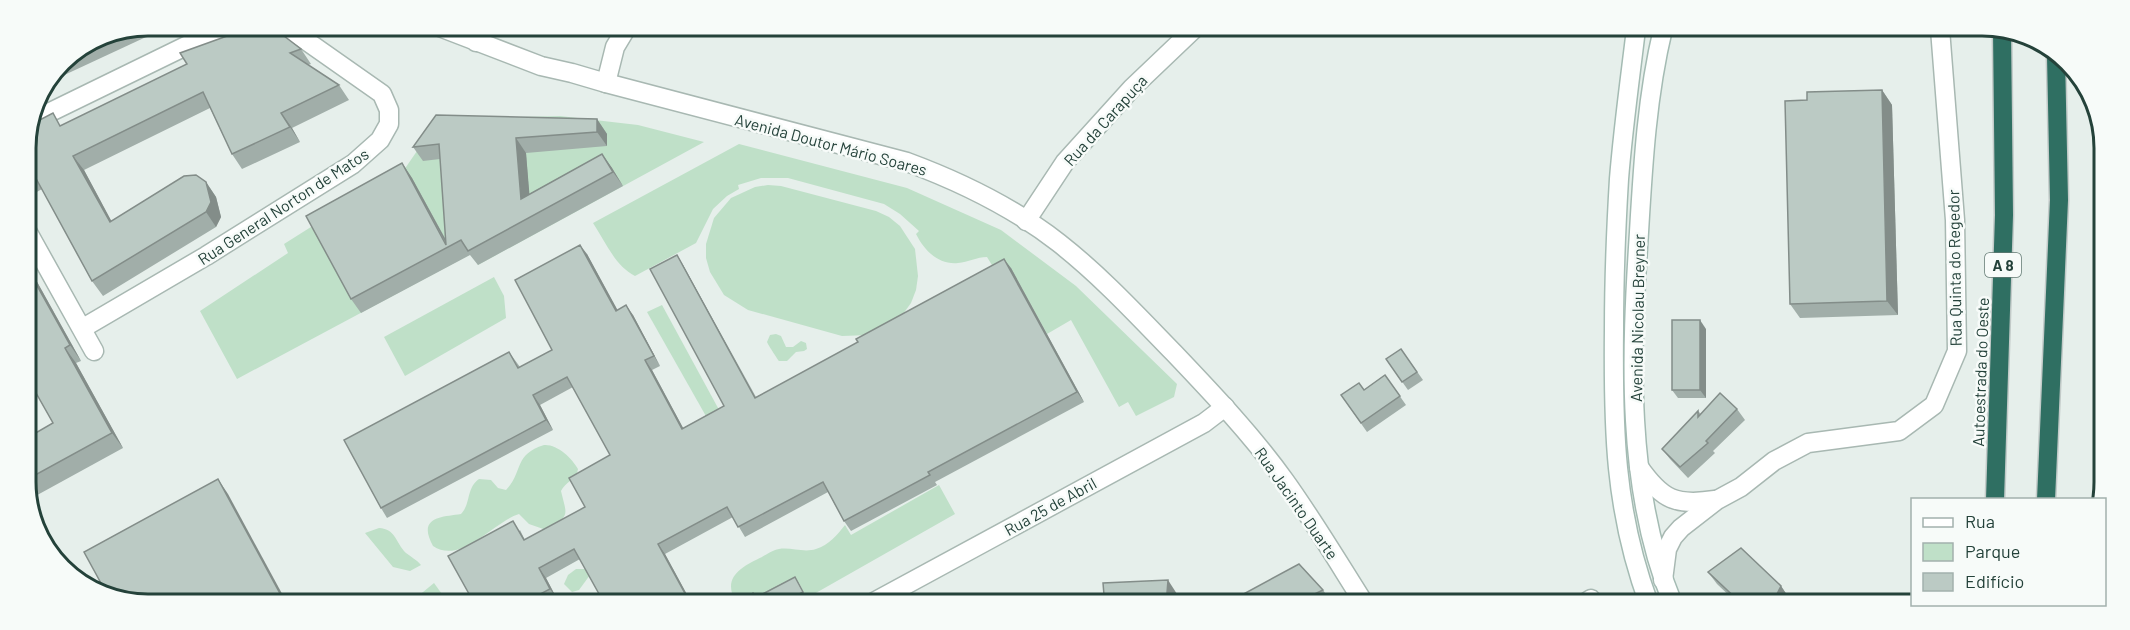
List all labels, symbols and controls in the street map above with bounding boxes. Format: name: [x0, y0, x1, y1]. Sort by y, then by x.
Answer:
street label: Rua da Carapuça: [1059, 71, 1151, 169]
street label: Avenida Doutor Mário Soares: [733, 109, 929, 179]
street label: Rua General Norton de Matos: [194, 144, 372, 268]
street label: Rua Quinta do Regedor: [1943, 189, 1965, 347]
street label: Avenida Nicolau Breyner: [1626, 234, 1648, 402]
road number: A 8: [1985, 253, 2021, 277]
street label: Autoestrada do Oeste: [1968, 297, 1992, 447]
street label: Rua Jacinto Duarte: [1251, 443, 1343, 563]
street label: Rua 25 de Abril: [1001, 473, 1099, 539]
legend: [1911, 498, 2106, 606]
text: Rua: [1965, 510, 1995, 532]
text: Parque: [1965, 540, 2020, 562]
text: Edifício: [1965, 570, 2024, 592]

